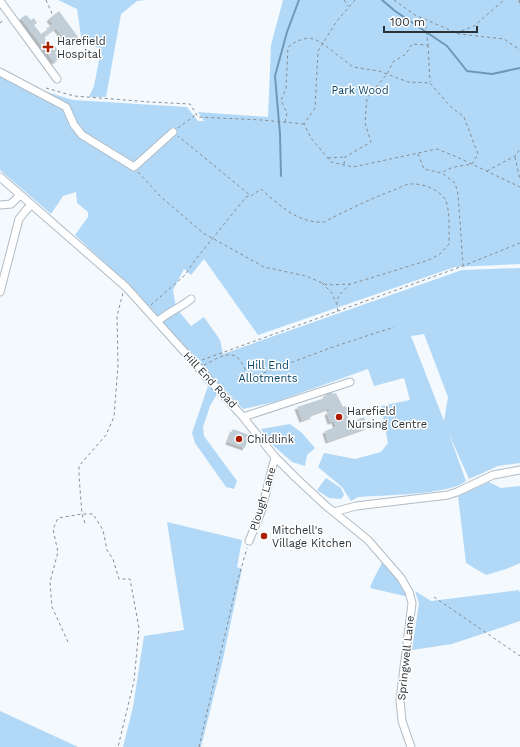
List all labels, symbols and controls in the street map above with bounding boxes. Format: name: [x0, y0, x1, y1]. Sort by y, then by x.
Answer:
scale bar: [384, 8, 477, 34]
text: 100 m: [390, 15, 425, 29]
place label: Harefield Hospital: [57, 35, 106, 61]
marker: Harefield Hospital: [42, 41, 54, 53]
park label: Park Wood: [331, 84, 389, 97]
street label: Hill End Road: [181, 349, 239, 411]
park label: Hill End Allotments: [238, 359, 298, 385]
place label: Harefield Nursing Centre: [347, 405, 427, 431]
marker: Harefield Nursing Centre: [334, 412, 344, 422]
place label: Childlink: [247, 433, 294, 446]
marker: Childlink: [234, 434, 244, 444]
street label: Plough Lane: [247, 466, 279, 532]
place label: Mitchell's Village Kitchen: [272, 524, 352, 550]
marker: Mitchell's Village Kitchen: [259, 531, 269, 541]
street label: Springwell Lane: [395, 615, 417, 701]

